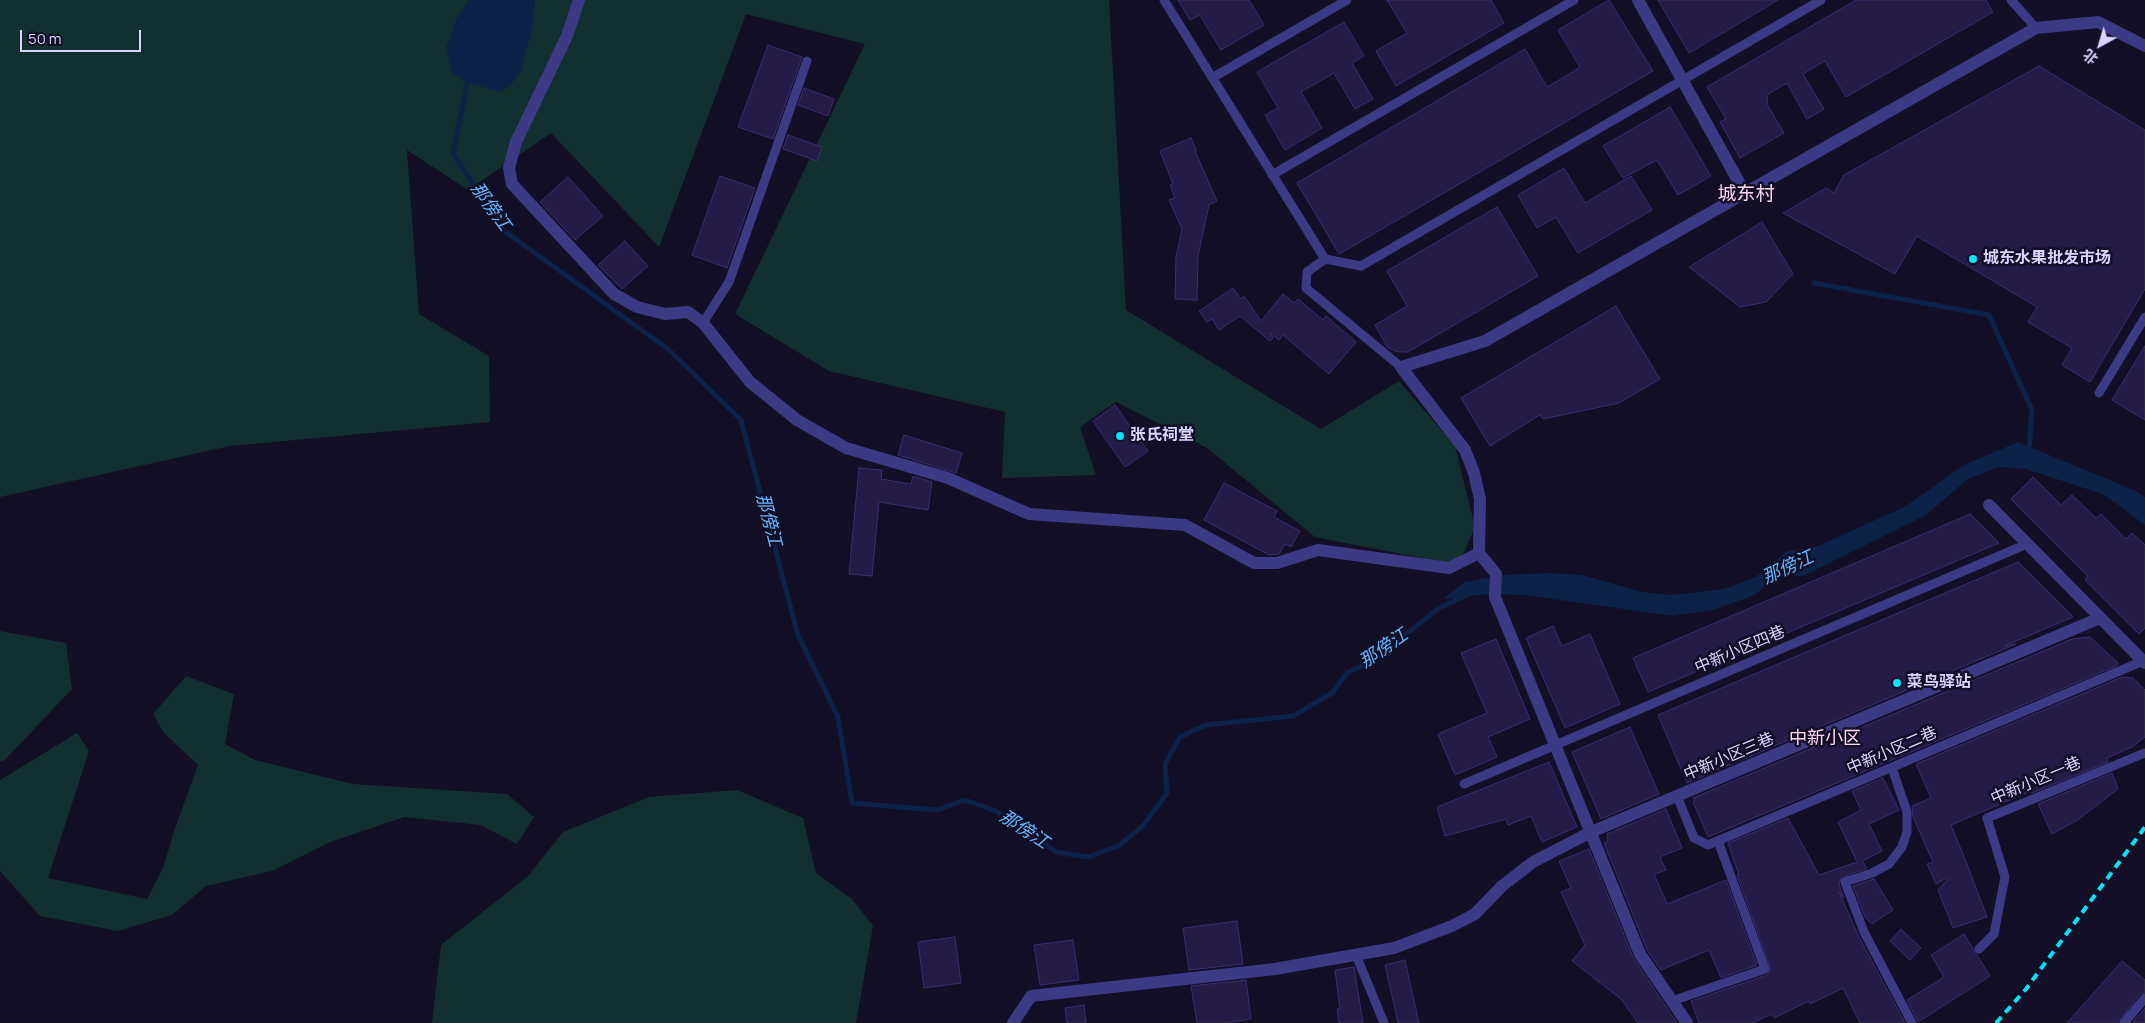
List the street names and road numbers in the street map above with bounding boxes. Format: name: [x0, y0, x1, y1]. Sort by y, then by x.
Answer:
street label: 中新小区四巷: [1692, 622, 1788, 678]
street label: 中新小区二巷: [1844, 723, 1940, 779]
street label: 中新小区三巷: [1681, 729, 1777, 785]
street label: 中新小区一巷: [1988, 753, 2084, 809]

